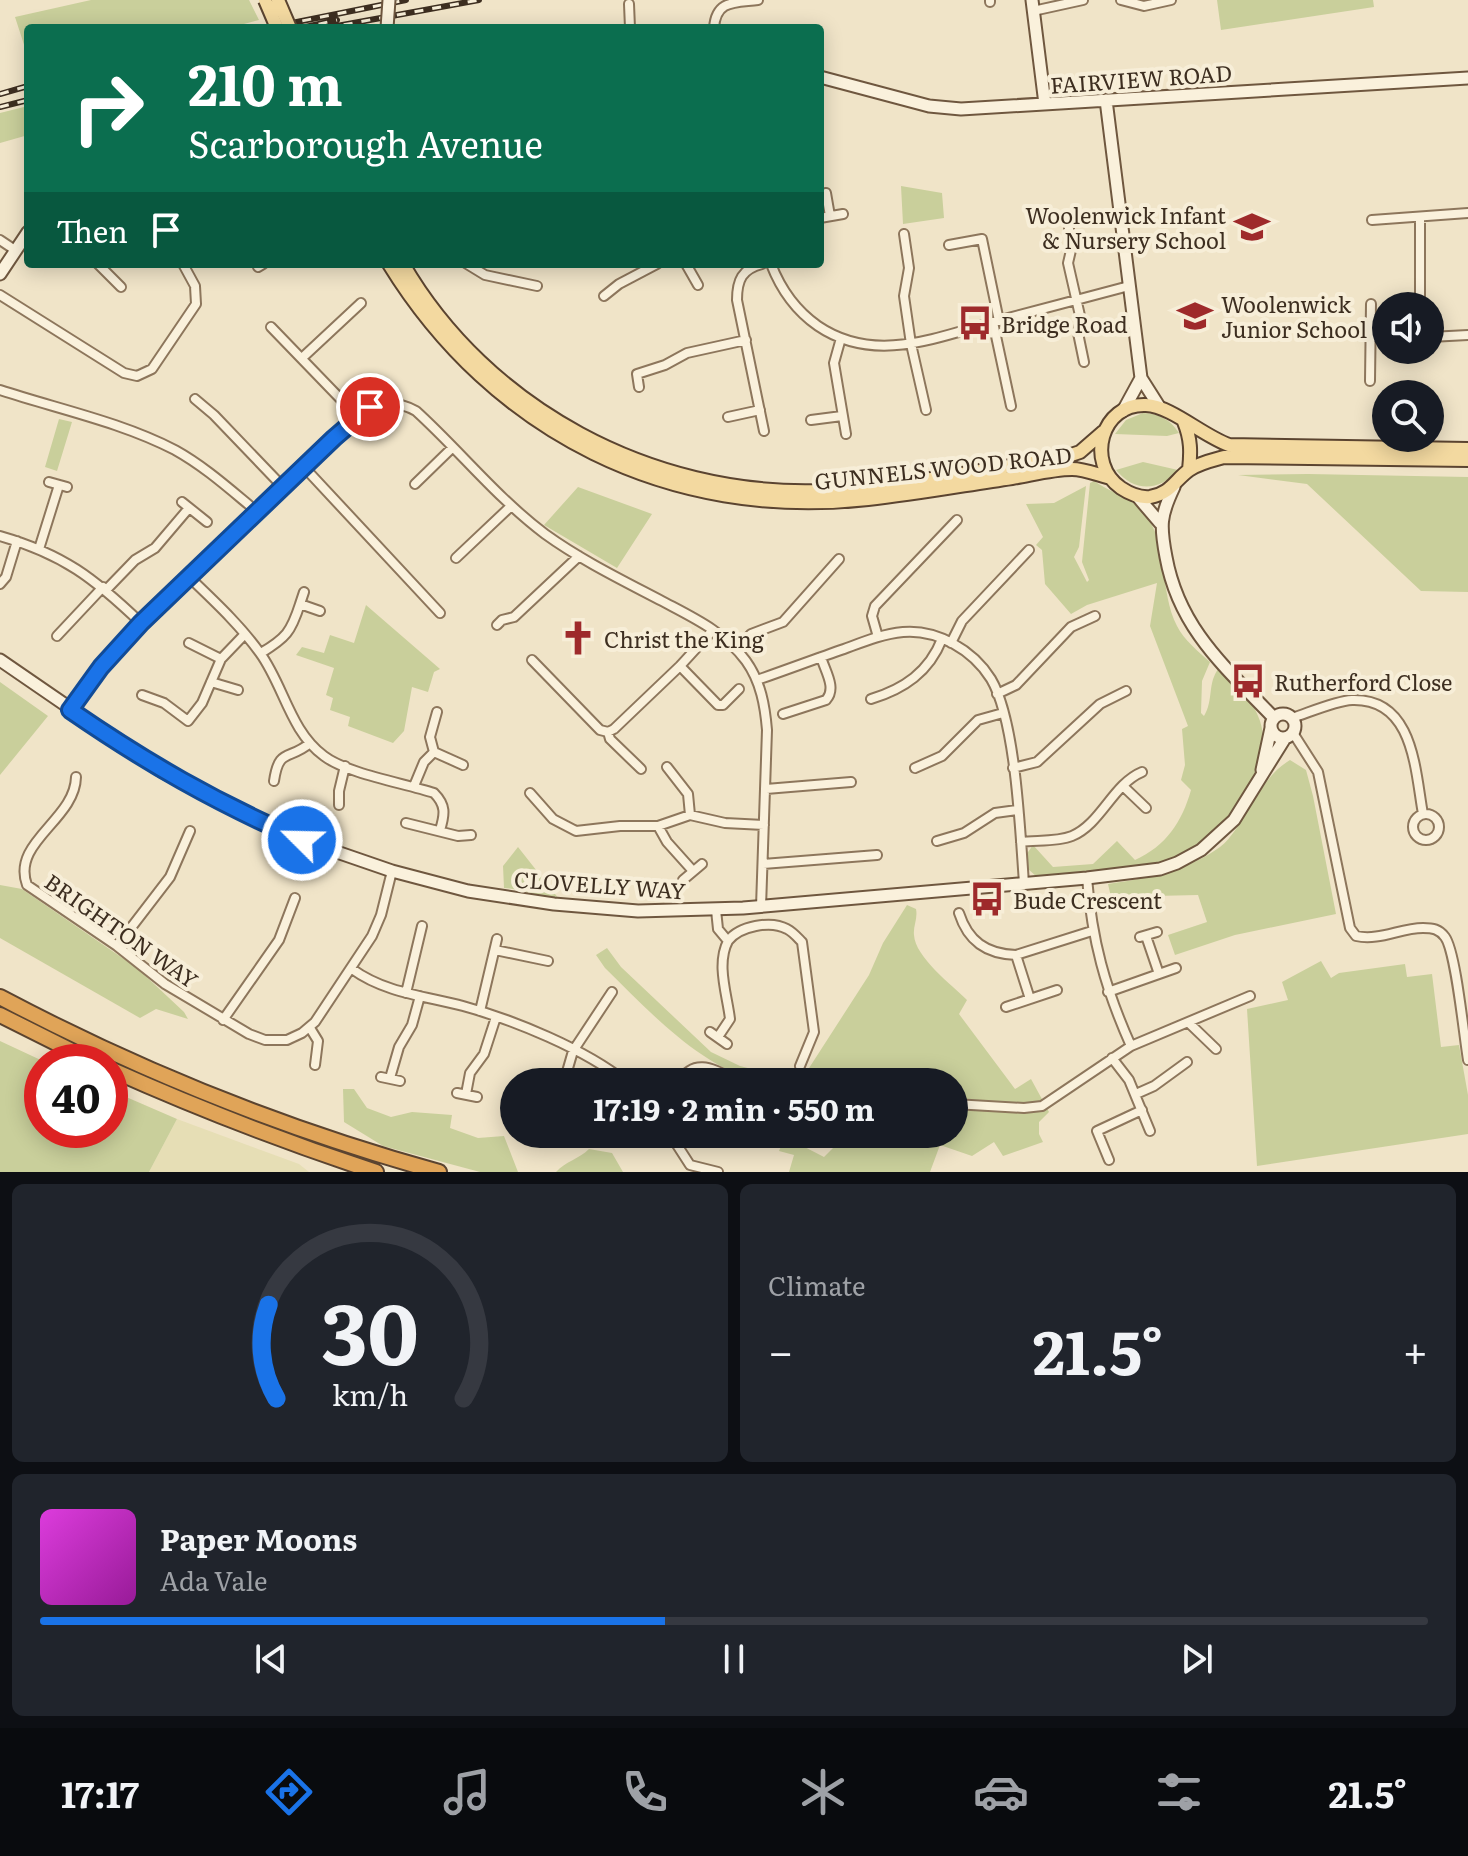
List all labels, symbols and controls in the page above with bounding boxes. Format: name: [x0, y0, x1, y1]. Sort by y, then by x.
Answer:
text: 210 m: [188, 40, 343, 123]
street label: FAIRVIEW ROAD: [1049, 55, 1233, 101]
icon: right: [56, 56, 160, 160]
text: Scarborough Avenue: [188, 116, 543, 169]
place label: Woolenwick Infant & Nursery School: [1025, 198, 1226, 256]
text: Then: [56, 208, 128, 252]
icon: arrive: [144, 208, 188, 252]
school or university icon: Woolenwick Infant & Nursery School: [1233, 208, 1271, 246]
place label: Woolenwick Junior School: [1221, 287, 1367, 345]
map controls: [1372, 292, 1444, 452]
button: sound: [1372, 292, 1444, 364]
school or university icon: Woolenwick Junior School: [1176, 297, 1214, 335]
bus stop icon: Bridge Road: [956, 304, 994, 342]
place label: Bridge Road: [1001, 307, 1128, 340]
pin: [336, 373, 404, 441]
button: search: [1372, 380, 1444, 452]
icon: arrive: [348, 385, 392, 429]
street label: GUNNELS WOOD ROAD: [813, 437, 1073, 497]
church icon: Christ the King: [559, 619, 597, 657]
place label: Christ the King: [604, 622, 765, 655]
bus stop icon: Rutherford Close: [1229, 662, 1267, 700]
place label: Rutherford Close: [1274, 665, 1452, 698]
position arrow: [260, 798, 344, 882]
street label: CLOVELLY WAY: [513, 862, 687, 906]
street label: BRIGHTON WAY: [38, 865, 206, 996]
bus stop icon: Bude Crescent: [968, 880, 1006, 918]
place label: Bude Crescent: [1013, 883, 1162, 916]
speed limit sign: 40: [24, 1044, 128, 1148]
text: 17:19 · 2 min · 550 m: [593, 1086, 875, 1130]
text: Climate: [768, 1265, 866, 1304]
text: 30: [321, 1267, 419, 1391]
text: 21.5°: [1033, 1304, 1163, 1393]
text: −: [768, 1316, 794, 1382]
text: +: [1402, 1316, 1428, 1382]
text: km/h: [332, 1372, 408, 1415]
text: Paper Moons: [160, 1516, 357, 1560]
text: Ada Vale: [160, 1560, 267, 1599]
icon: previous: [249, 1637, 293, 1681]
icon: pause: [712, 1637, 756, 1681]
icon: next: [1175, 1637, 1219, 1681]
icon: directions: [261, 1764, 317, 1820]
icon: music: [439, 1764, 495, 1820]
icon: phone: [617, 1764, 673, 1820]
icon: climate: [795, 1764, 851, 1820]
icon: car: [973, 1764, 1029, 1820]
icon: filters: [1151, 1764, 1207, 1820]
text: 17:17: [61, 1766, 139, 1819]
text: 21.5°: [1329, 1766, 1407, 1819]

